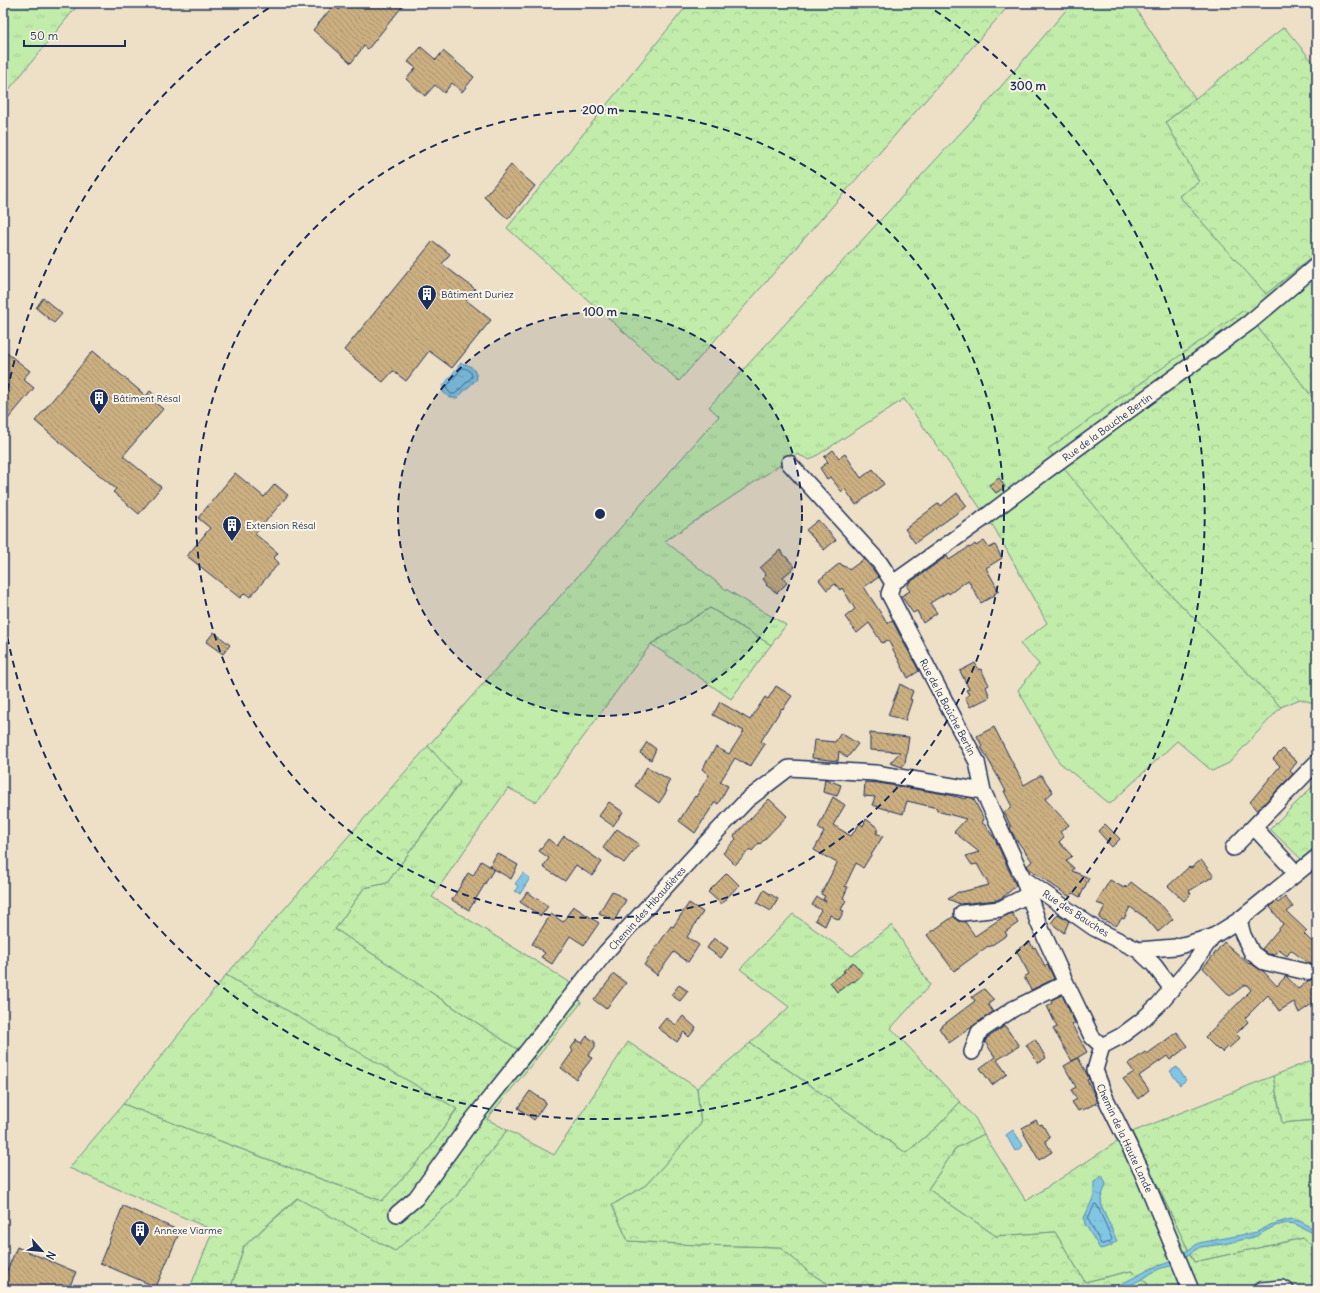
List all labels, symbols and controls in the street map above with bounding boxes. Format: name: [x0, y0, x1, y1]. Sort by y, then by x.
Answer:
scale bar: [24, 22, 125, 48]
text: 50 m: [30, 28, 59, 43]
text: 300 m: [1010, 78, 1046, 93]
text: 200 m: [582, 102, 618, 117]
building icon: Bâtiment Duriez: [416, 283, 438, 311]
place label: Bâtiment Duriez: [441, 288, 514, 301]
text: 100 m: [583, 304, 617, 319]
building icon: Bâtiment Résal: [88, 387, 110, 415]
street label: Rue de la Bauche Bertin: [1060, 390, 1155, 464]
place label: Bâtiment Résal: [113, 392, 181, 405]
centre of rings: [593, 507, 607, 521]
building icon: Extension Résal: [221, 514, 243, 542]
place label: Extension Résal: [246, 519, 316, 532]
street label: Rue de la Bauche Bertin: [917, 657, 979, 758]
street label: Chemin des Hibaudières: [606, 863, 689, 953]
street label: Rue des Bauches: [1040, 887, 1112, 940]
street label: Chemin de la Haute Lande: [1094, 1082, 1156, 1195]
building icon: Annexe Viarme: [129, 1219, 151, 1247]
place label: Annexe Viarme: [154, 1224, 222, 1237]
north arrow: [22, 1231, 62, 1271]
text: N: [43, 1249, 59, 1262]

